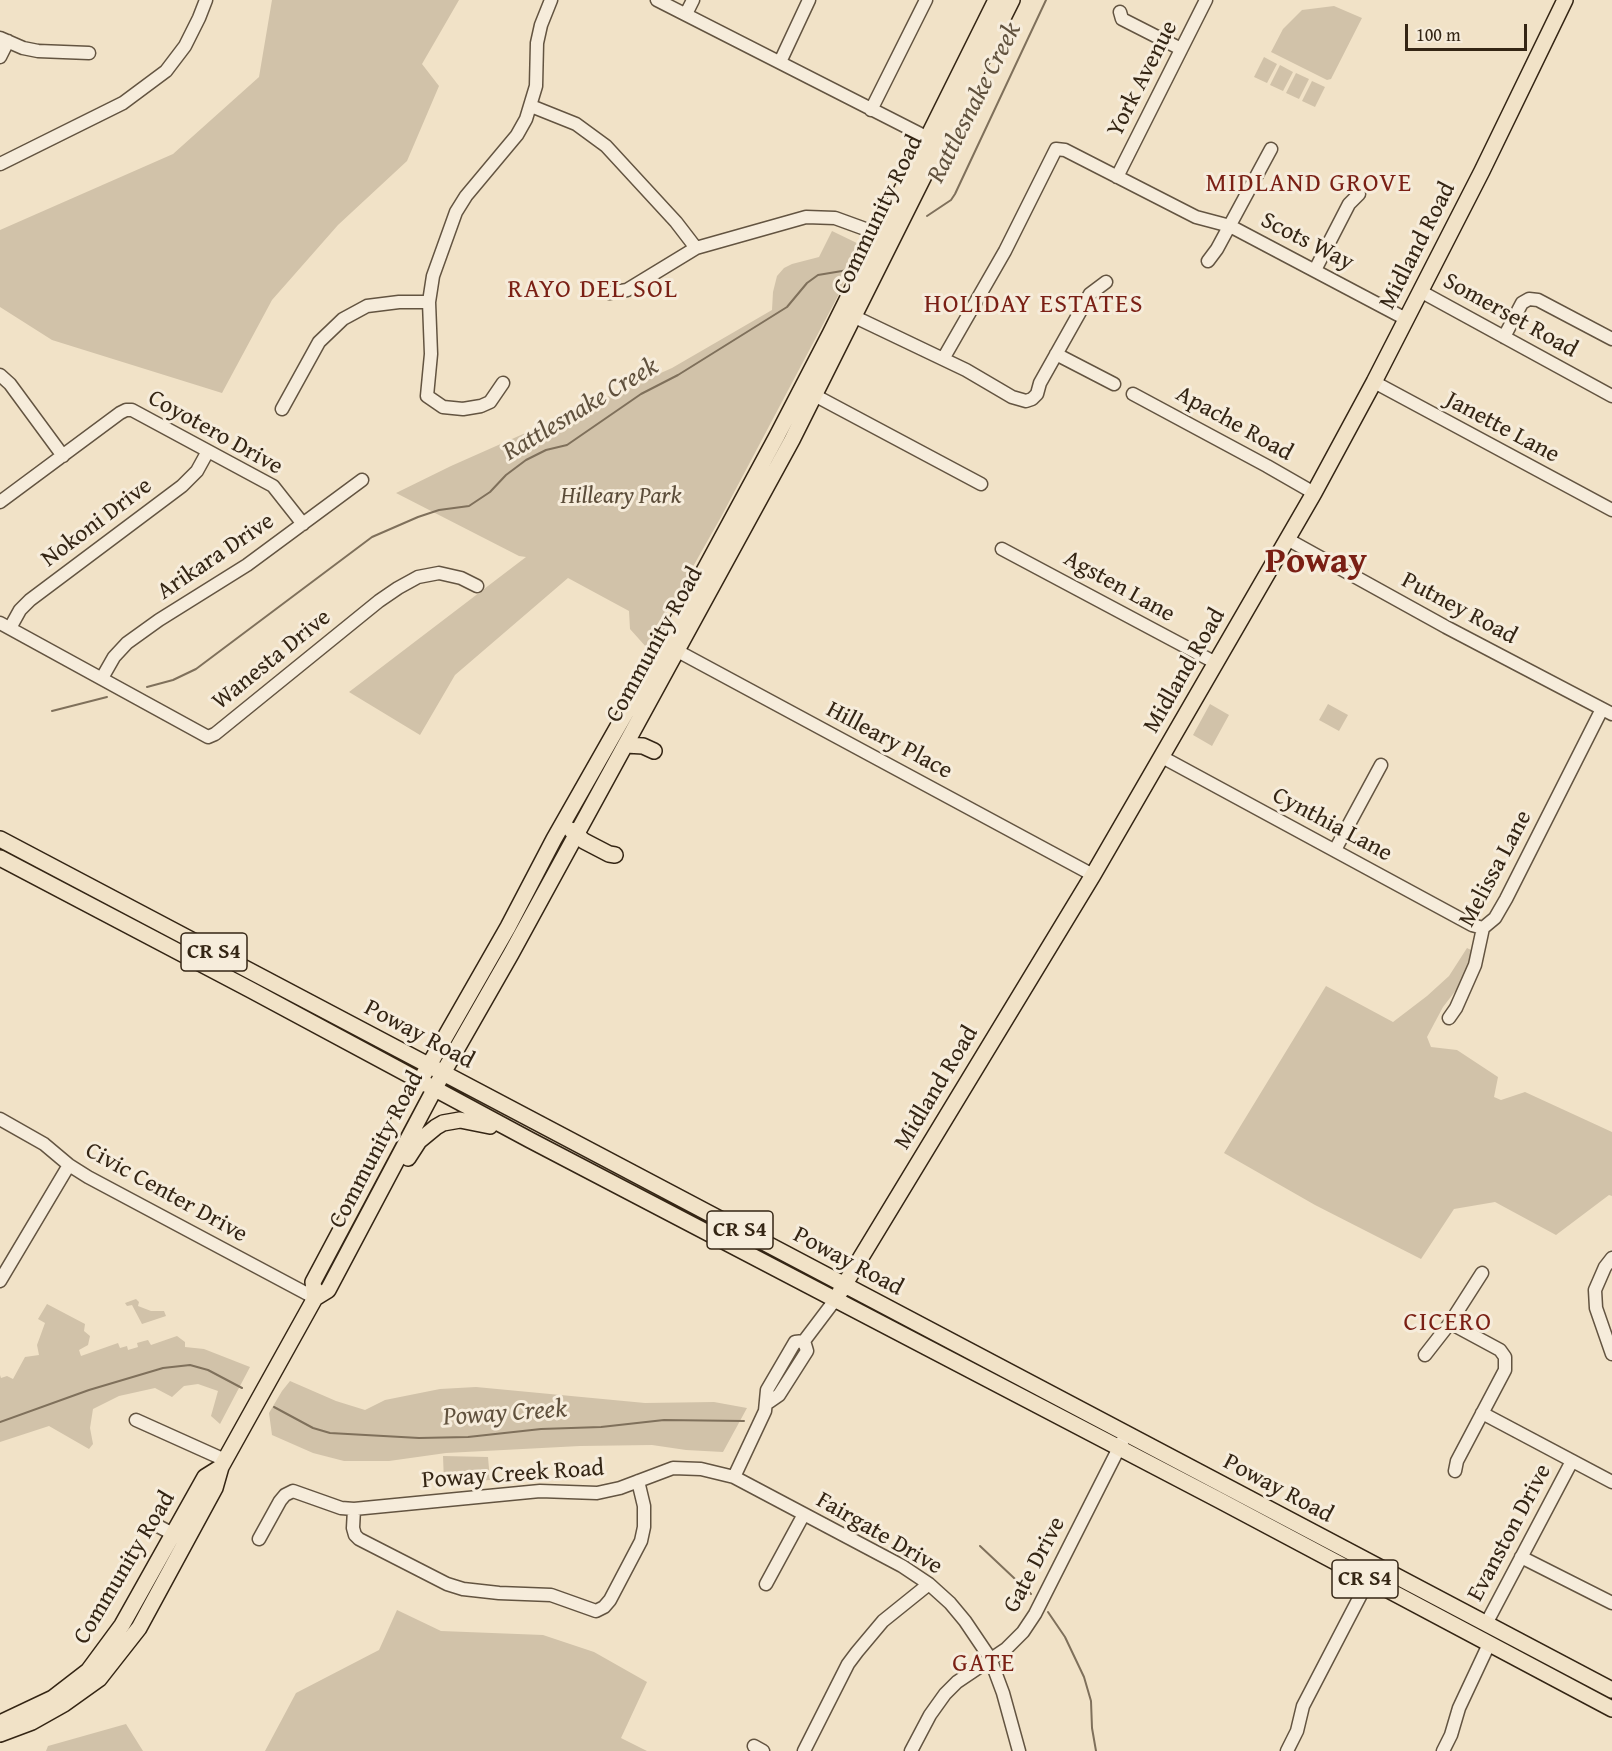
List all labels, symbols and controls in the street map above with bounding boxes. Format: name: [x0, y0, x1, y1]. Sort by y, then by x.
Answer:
scale bar: [1408, 12, 1530, 50]
street label: York Avenue: [1101, 16, 1185, 142]
water label: Rattlesnake Creek: [921, 18, 1029, 188]
text: 100 m: [1416, 21, 1461, 48]
street label: Community Road: [828, 131, 930, 299]
district label: MIDLAND GROVE: [1205, 168, 1413, 200]
street label: Midland Road: [1374, 177, 1462, 315]
street label: Scots Way: [1256, 206, 1358, 278]
street label: Somerset Road: [1438, 267, 1582, 365]
district label: RAYO DEL SOL: [507, 274, 679, 306]
district label: HOLIDAY ESTATES: [924, 289, 1144, 321]
water label: Rattlesnake Creek: [498, 351, 664, 469]
street label: Apache Road: [1170, 380, 1298, 468]
street label: Coyotero Drive: [143, 384, 287, 482]
street label: Janette Lane: [1440, 386, 1564, 470]
street label: Nokoni Drive: [36, 472, 158, 574]
park label: Hilleary Park: [561, 483, 681, 511]
street label: Arikara Drive: [152, 507, 280, 607]
district label: Poway: [1265, 541, 1367, 585]
street label: Agsten Lane: [1059, 545, 1179, 629]
street label: Community Road: [600, 562, 710, 728]
street label: Putney Road: [1396, 567, 1522, 651]
street label: Wanesta Drive: [207, 603, 337, 717]
street label: Midland Road: [1138, 604, 1232, 738]
street label: Hilleary Place: [821, 696, 957, 786]
street label: Cynthia Lane: [1267, 781, 1397, 869]
street label: Melissa Lane: [1453, 806, 1539, 932]
road number: CR S4: [181, 933, 247, 971]
street label: Poway Road: [359, 994, 479, 1076]
street label: Midland Road: [889, 1021, 985, 1155]
street label: Community Road: [324, 1067, 430, 1233]
street label: Civic Center Drive: [80, 1137, 252, 1249]
road number: CR S4: [707, 1211, 773, 1249]
street label: Poway Road: [788, 1221, 908, 1303]
district label: CICERO: [1403, 1307, 1493, 1339]
water label: Poway Creek: [442, 1394, 568, 1434]
street label: Poway Road: [1218, 1448, 1338, 1530]
street label: Poway Creek Road: [421, 1454, 605, 1496]
street label: Evanston Drive: [1462, 1459, 1558, 1607]
street label: Community Road: [68, 1486, 182, 1650]
street label: Fairgate Drive: [811, 1486, 947, 1582]
street label: Gate Drive: [998, 1512, 1072, 1618]
road number: CR S4: [1332, 1560, 1398, 1598]
district label: GATE: [952, 1648, 1016, 1680]

